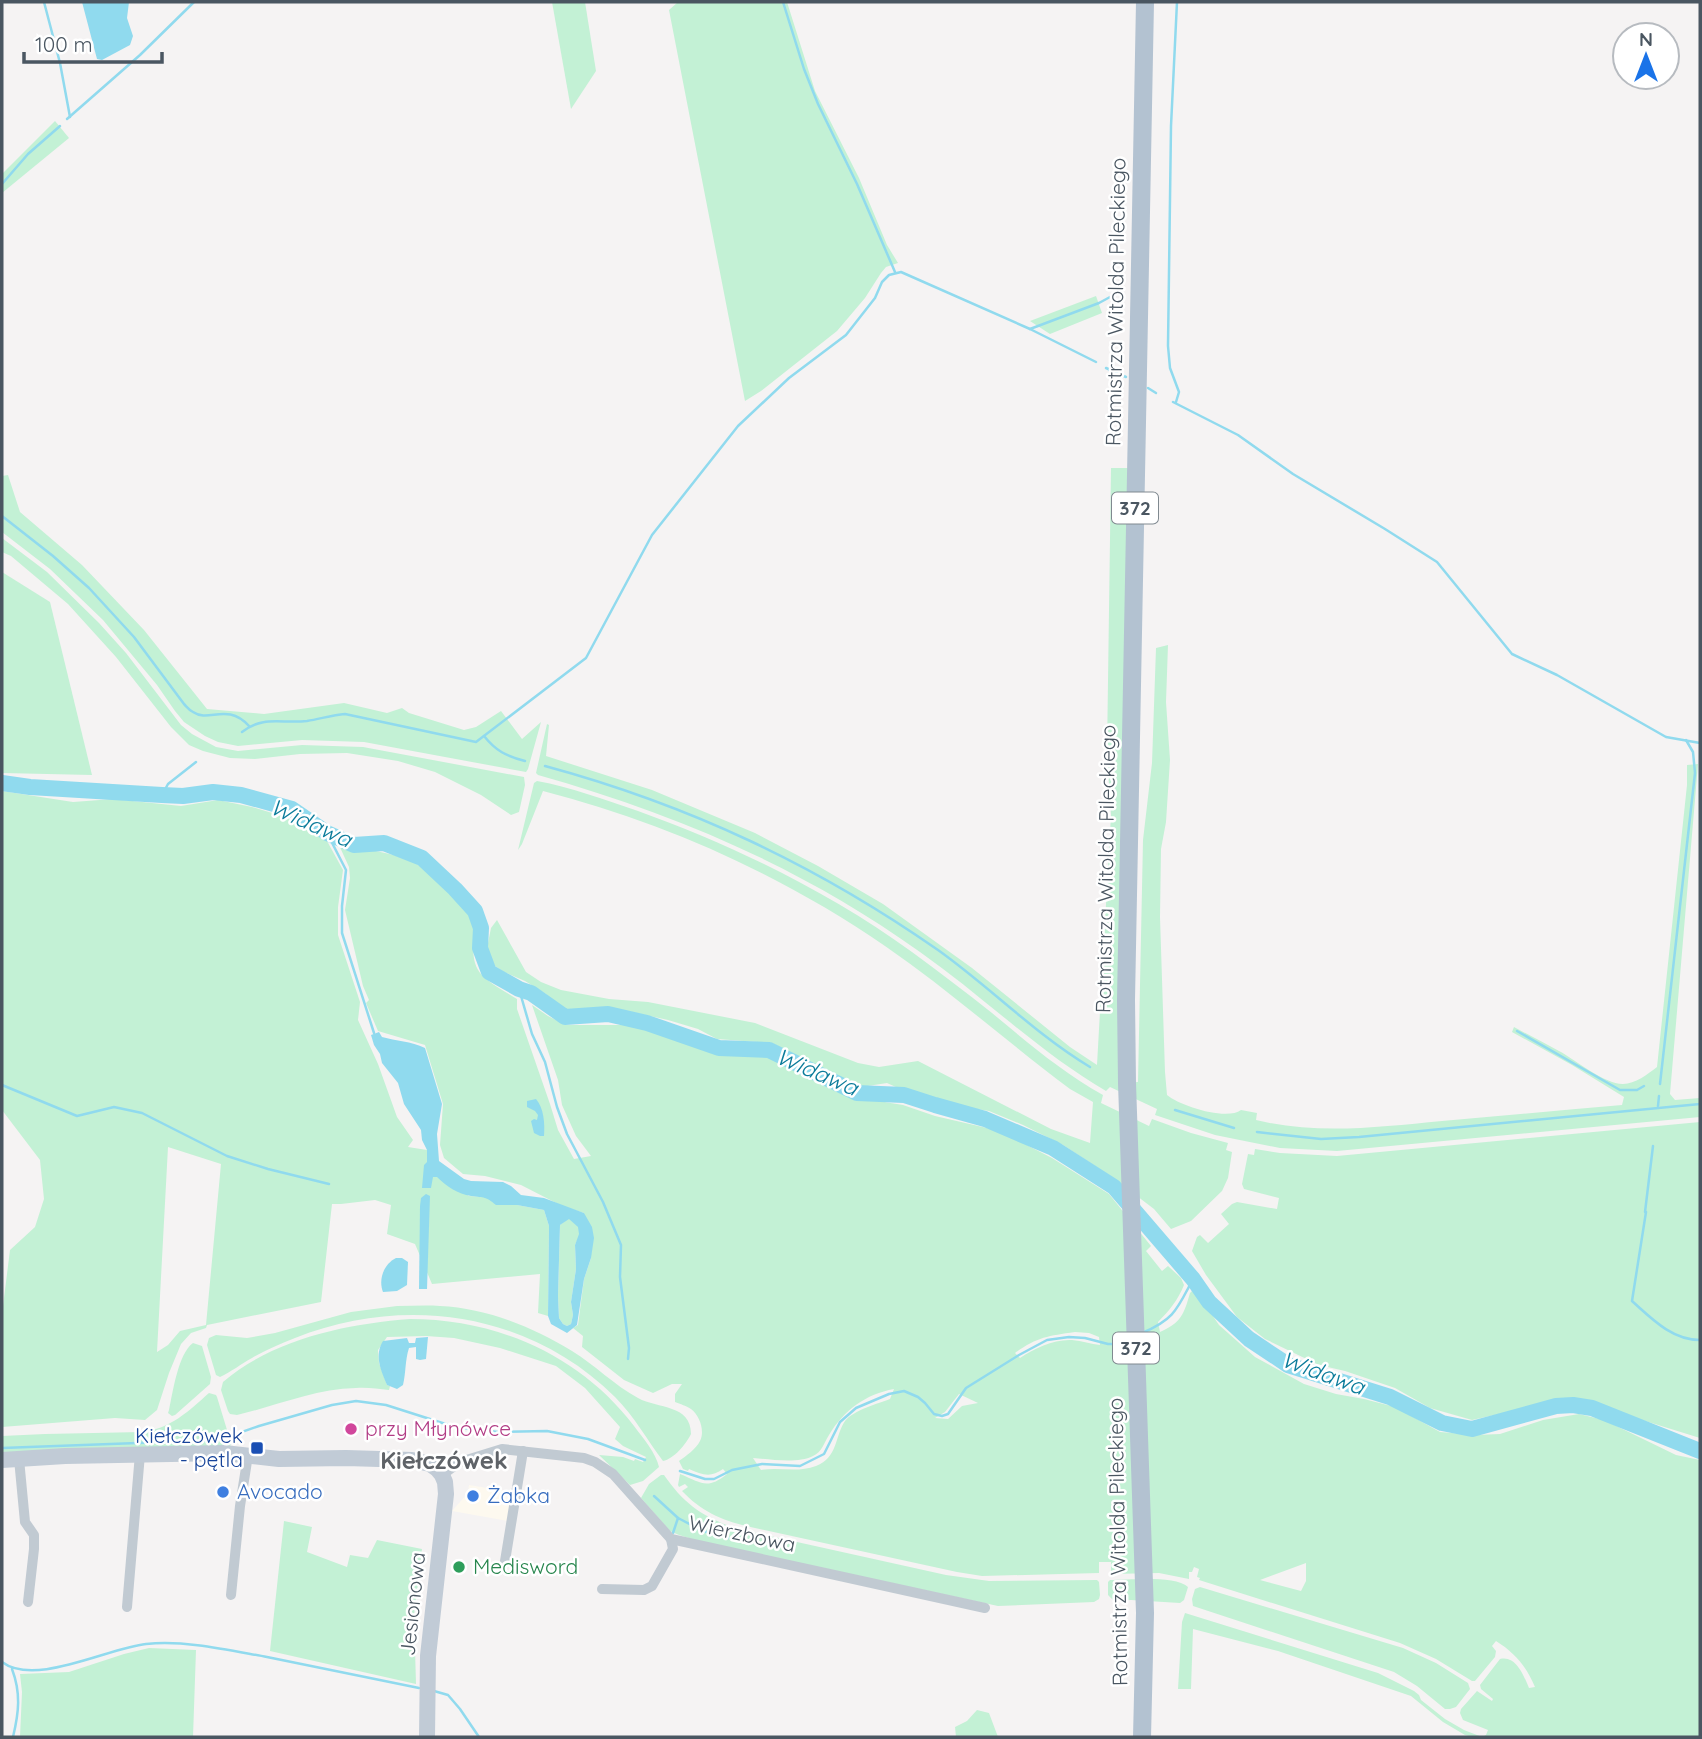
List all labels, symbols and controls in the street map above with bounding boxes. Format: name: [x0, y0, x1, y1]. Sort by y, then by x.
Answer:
scale bar: [24, 21, 163, 65]
north arrow: [1611, 21, 1681, 91]
text: N: [1639, 27, 1653, 51]
text: 100 m: [35, 31, 93, 57]
street label: Rotmistrza Witolda Pileckiego: [1099, 158, 1131, 446]
road number: 372: [1112, 492, 1158, 524]
street label: Rotmistrza Witolda Pileckiego: [1089, 725, 1121, 1013]
water label: Widawa: [266, 792, 357, 854]
water label: Widawa: [772, 1041, 864, 1102]
road number: 372: [1113, 1332, 1159, 1364]
water label: Widawa: [1278, 1344, 1370, 1401]
street label: Rotmistrza Witolda Pileckiego: [1101, 1398, 1133, 1686]
place label: przy Młynówce: [365, 1415, 511, 1441]
marker: przy Młynówce: [343, 1421, 359, 1437]
place label: Kiełczówek - pętla: [135, 1422, 243, 1472]
marker: Kiełczówek - pętla: [249, 1440, 265, 1456]
district label: Kiełczówek: [380, 1445, 508, 1475]
place label: Avocado: [237, 1478, 323, 1504]
place label: Żabka: [487, 1482, 550, 1508]
marker: Avocado: [215, 1484, 231, 1500]
marker: Żabka: [465, 1488, 481, 1504]
street label: Wierzbowa: [686, 1509, 798, 1557]
street label: Jesionowa: [394, 1551, 430, 1657]
place label: Medisword: [473, 1553, 578, 1579]
marker: Medisword: [451, 1559, 467, 1575]

